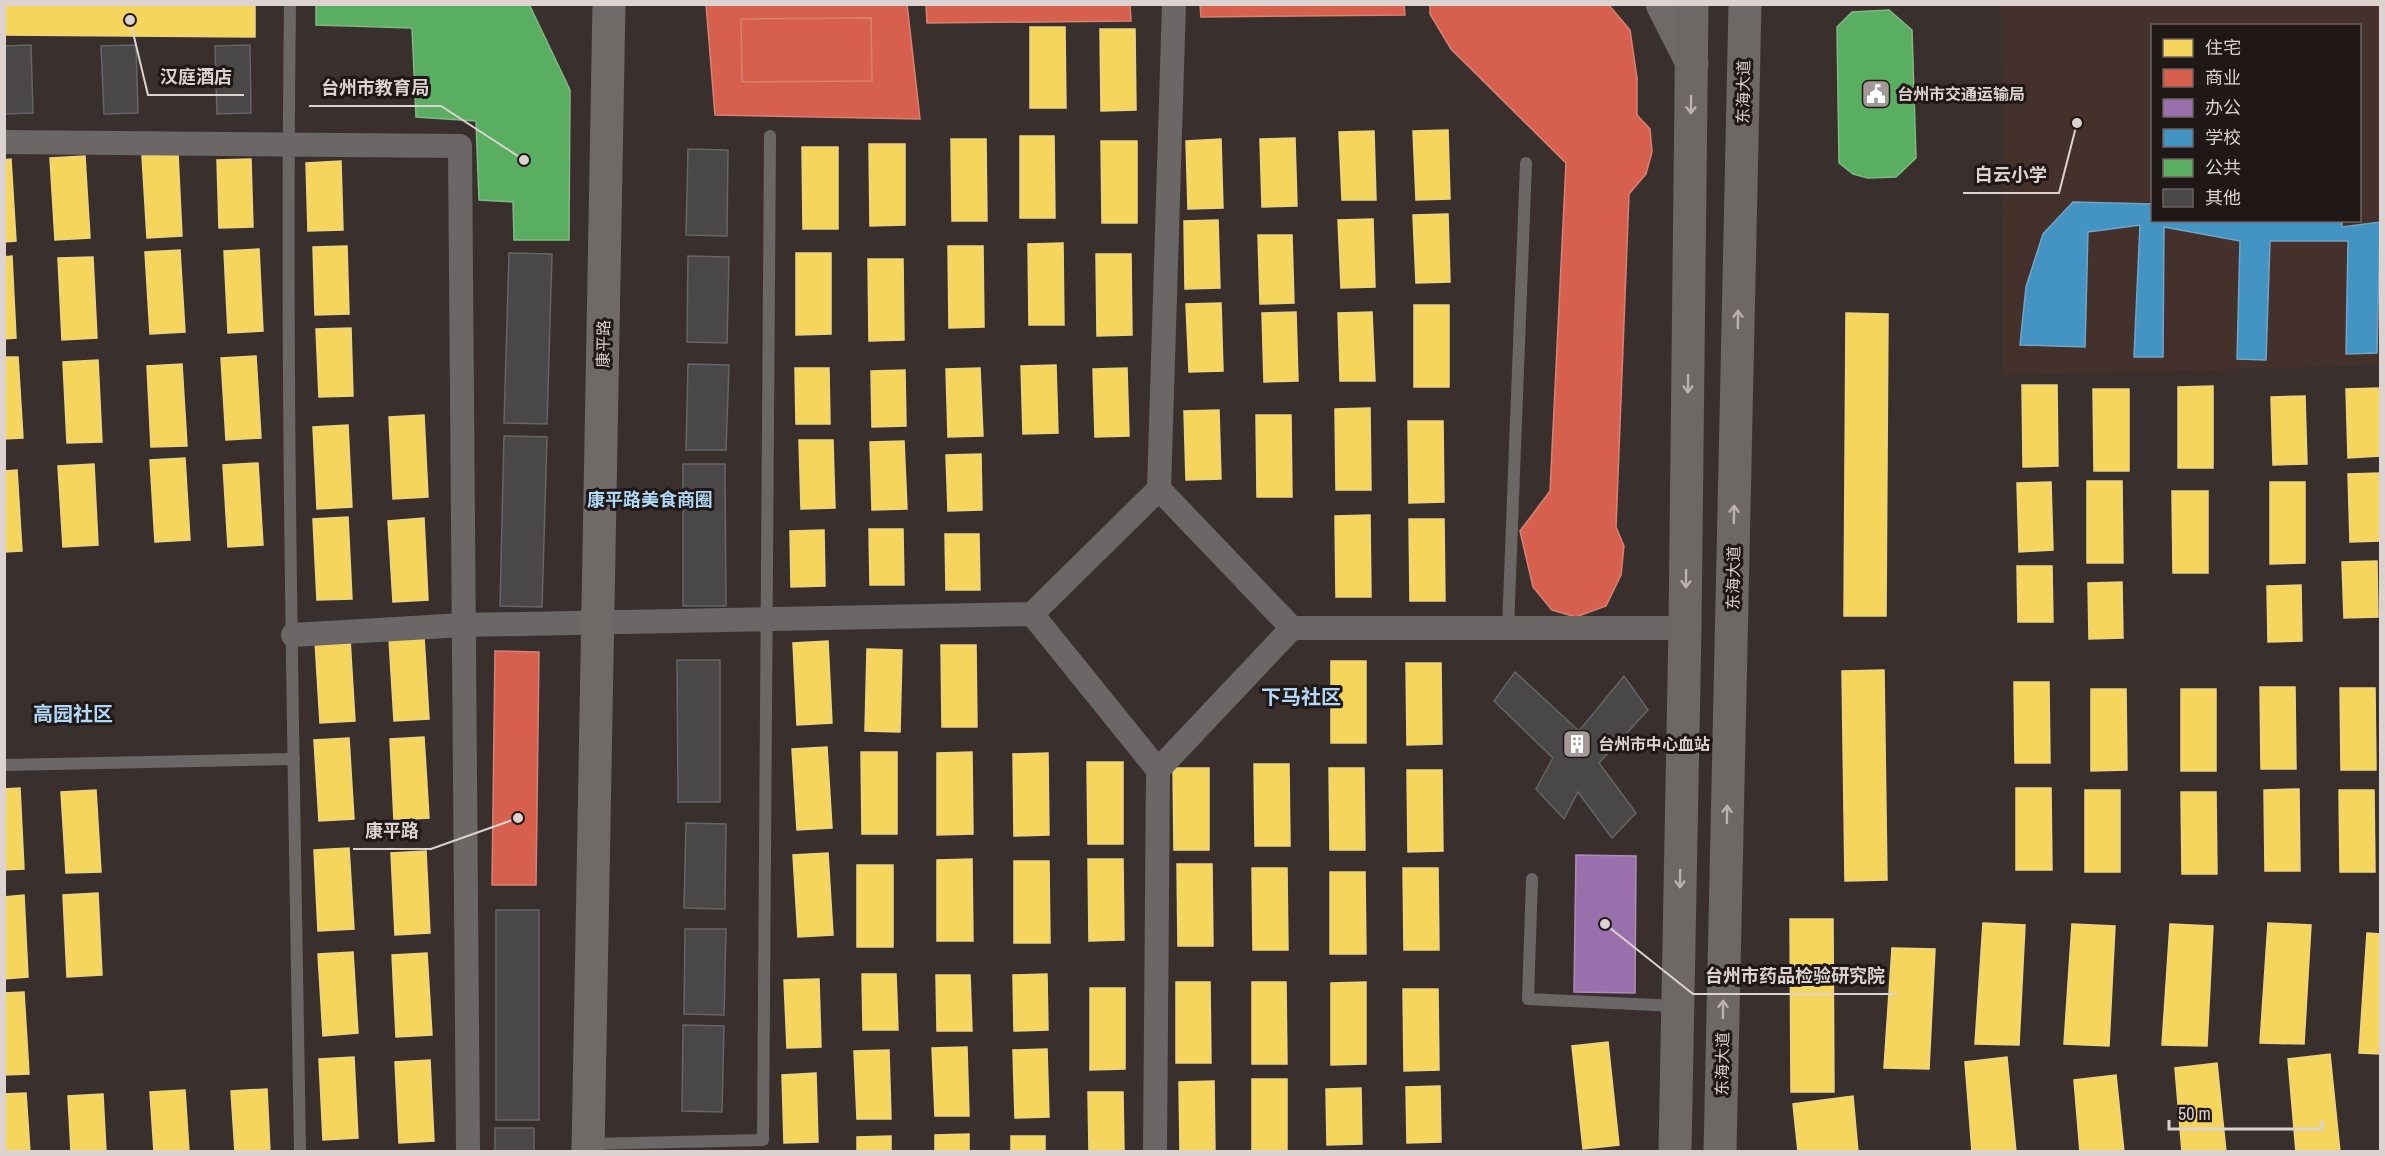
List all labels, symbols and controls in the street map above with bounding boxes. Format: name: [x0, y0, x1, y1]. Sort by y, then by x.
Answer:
legend: [2151, 24, 2361, 222]
text: 住宅: [2205, 35, 2241, 60]
callout: 汉庭酒店: [148, 59, 244, 95]
street label: 东海大道: [1731, 60, 1755, 124]
text: 汉庭酒店: [160, 64, 232, 89]
text: 商业: [2205, 65, 2241, 90]
callout: 台州市教育局: [309, 70, 441, 106]
text: 台州市教育局: [321, 75, 429, 100]
public building icon: 台州市交通运输局: [1860, 78, 1892, 110]
place label: 台州市交通运输局: [1897, 83, 2025, 105]
one-way arrow: [1685, 94, 1697, 114]
text: 办公: [2205, 95, 2241, 120]
text: 学校: [2205, 125, 2241, 150]
text: 公共: [2205, 155, 2241, 180]
callout: 白云小学: [1963, 157, 2059, 193]
text: 白云小学: [1975, 162, 2047, 187]
text: 其他: [2205, 185, 2241, 210]
one-way arrow: [1732, 310, 1744, 330]
street label: 康平路: [592, 320, 614, 368]
one-way arrow: [1682, 373, 1694, 393]
district label: 康平路美食商圈: [587, 487, 713, 512]
one-way arrow: [1728, 505, 1740, 525]
street label: 东海大道: [1721, 546, 1745, 610]
one-way arrow: [1680, 568, 1691, 588]
district label: 下马社区: [1261, 683, 1341, 710]
district label: 高园社区: [33, 700, 113, 727]
building icon: 台州市中心血站: [1561, 728, 1593, 760]
place label: 台州市中心血站: [1598, 733, 1710, 755]
one-way arrow: [1722, 805, 1733, 825]
callout: 康平路: [353, 813, 431, 849]
text: 康平路: [365, 818, 419, 843]
one-way arrow: [1674, 868, 1686, 888]
callout: 台州市药品检验研究院: [1693, 958, 1897, 994]
text: 台州市药品检验研究院: [1705, 963, 1885, 988]
one-way arrow: [1717, 1000, 1729, 1020]
street label: 东海大道: [1710, 1032, 1734, 1096]
scale bar: [2169, 1093, 2322, 1131]
text: 50 m: [2178, 1101, 2211, 1126]

